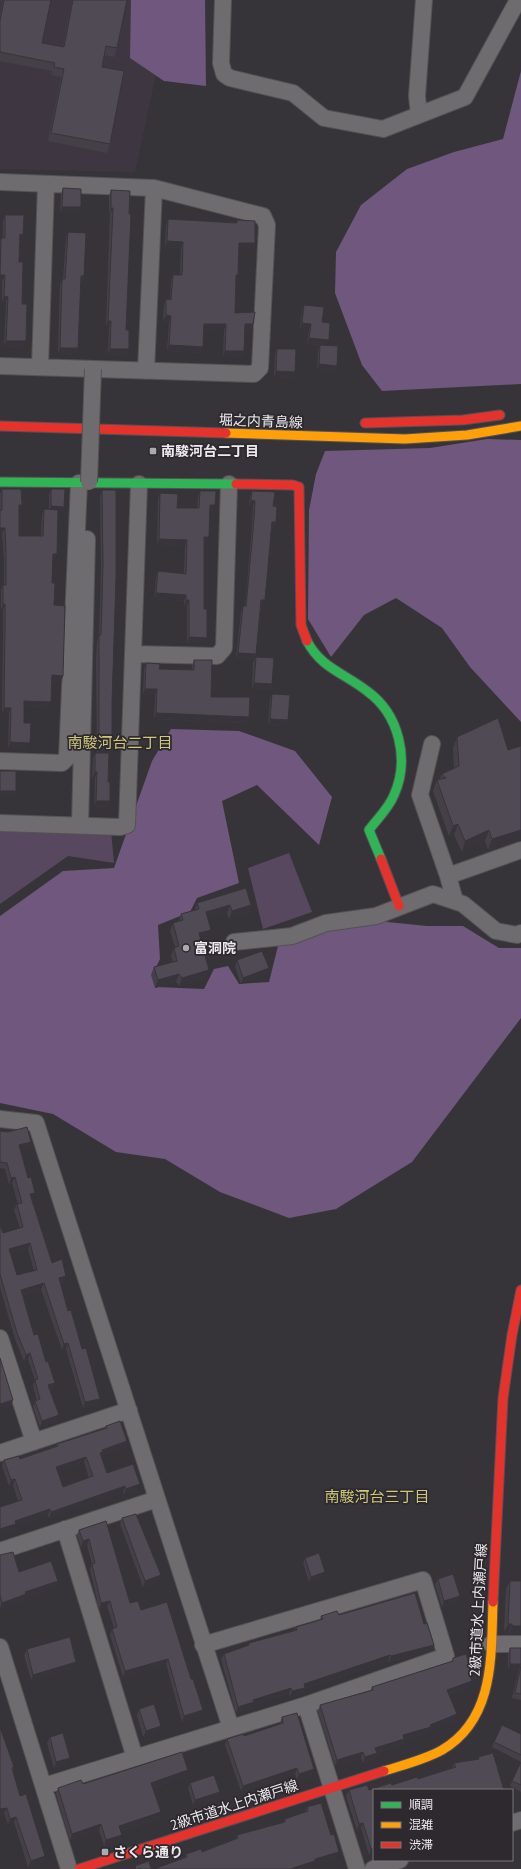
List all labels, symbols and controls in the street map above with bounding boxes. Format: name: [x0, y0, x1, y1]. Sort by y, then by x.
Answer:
street label: 堀之内青島線: [219, 411, 303, 431]
place label: 南駿河台二丁目: [161, 442, 259, 460]
marker: 南駿河台二丁目: [148, 446, 158, 456]
district label: 南駿河台二丁目: [67, 733, 173, 752]
place label: 富洞院: [194, 939, 236, 957]
marker: 富洞院: [181, 943, 191, 953]
district label: 南駿河台三丁目: [324, 1487, 430, 1506]
street label: 2級市道水上内瀬戸線: [466, 1543, 490, 1677]
street label: 2級市道水上内瀬戸線: [168, 1776, 300, 1834]
legend: [373, 1789, 513, 1861]
text: 順調: [409, 1797, 433, 1812]
text: 混雑: [409, 1817, 433, 1832]
text: 渋滞: [409, 1837, 433, 1852]
place label: さくら通り: [113, 1843, 183, 1861]
marker: さくら通り: [100, 1847, 110, 1857]

